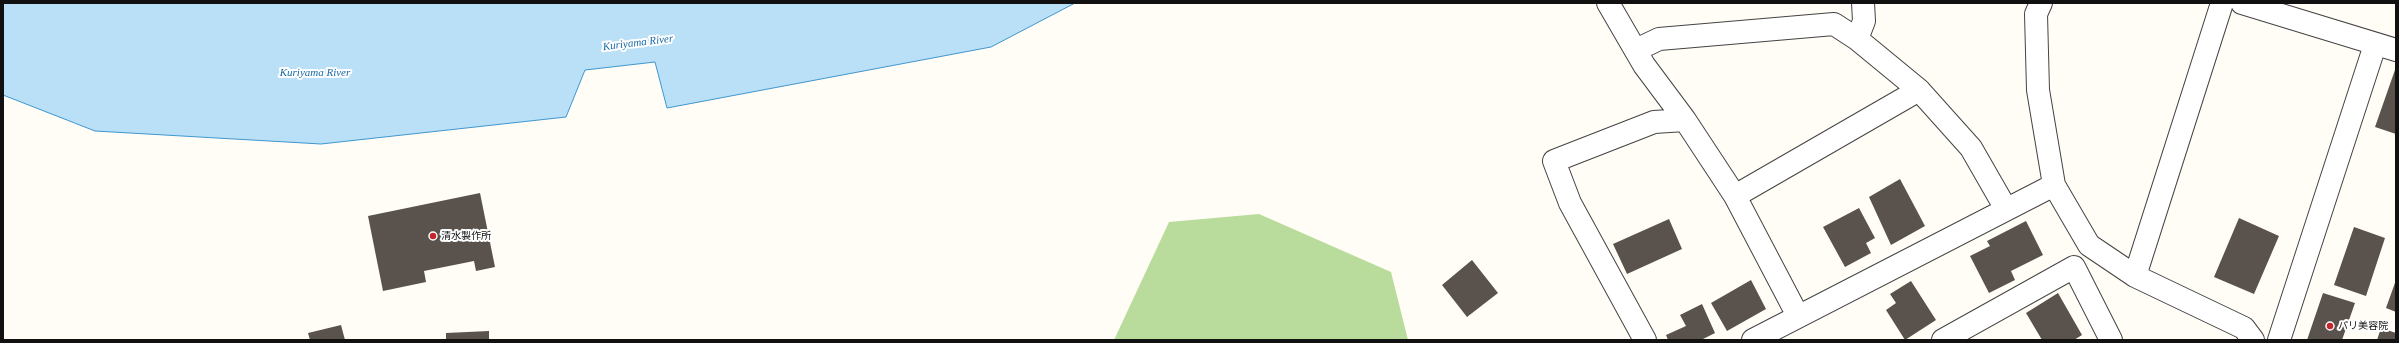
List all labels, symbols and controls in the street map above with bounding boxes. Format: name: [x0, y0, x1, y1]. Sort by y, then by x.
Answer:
water label: Kuriyama River: [602, 32, 674, 54]
water label: Kuriyama River: [280, 66, 350, 80]
place label: 清水製作所: [441, 230, 491, 242]
marker: 清水製作所: [428, 231, 438, 241]
place label: パリ美容院: [2338, 320, 2388, 332]
marker: パリ美容院: [2325, 321, 2335, 331]

